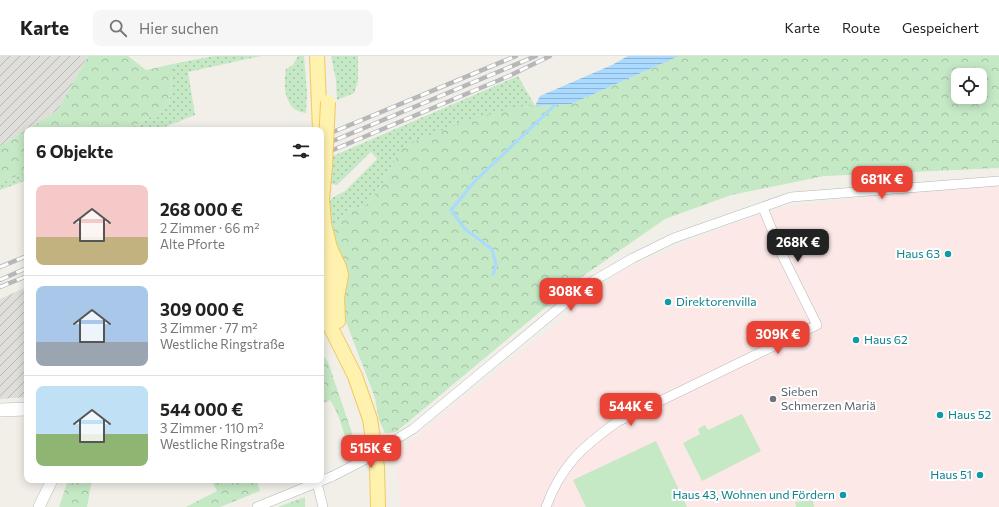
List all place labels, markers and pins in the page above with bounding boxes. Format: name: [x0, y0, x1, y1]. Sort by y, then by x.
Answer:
pin: 681K €: [849, 166, 915, 200]
pin: 268K €: [765, 229, 831, 263]
place label: Haus 63: [896, 246, 940, 260]
marker: Haus 63: [943, 249, 953, 259]
pin: 308K €: [538, 278, 604, 312]
place label: Direktorenvilla: [676, 294, 757, 308]
marker: Direktorenvilla: [663, 297, 673, 307]
pin: 309K €: [745, 321, 811, 355]
place label: Haus 62: [864, 332, 908, 346]
marker: Haus 62: [851, 335, 861, 345]
place label: Sieben Schmerzen Mariä: [781, 384, 876, 412]
pin: 544K €: [598, 393, 664, 427]
marker: Sieben Schmerzen Mariä: [768, 394, 778, 404]
place label: Haus 52: [948, 407, 992, 421]
marker: Haus 52: [935, 410, 945, 420]
pin: 515K €: [338, 435, 404, 469]
place label: Haus 51: [930, 467, 972, 481]
marker: Haus 51: [975, 470, 985, 480]
place label: Haus 43, Wohnen und Fördern: [672, 487, 835, 501]
marker: Haus 43, Wohnen und Fördern: [838, 490, 848, 500]

